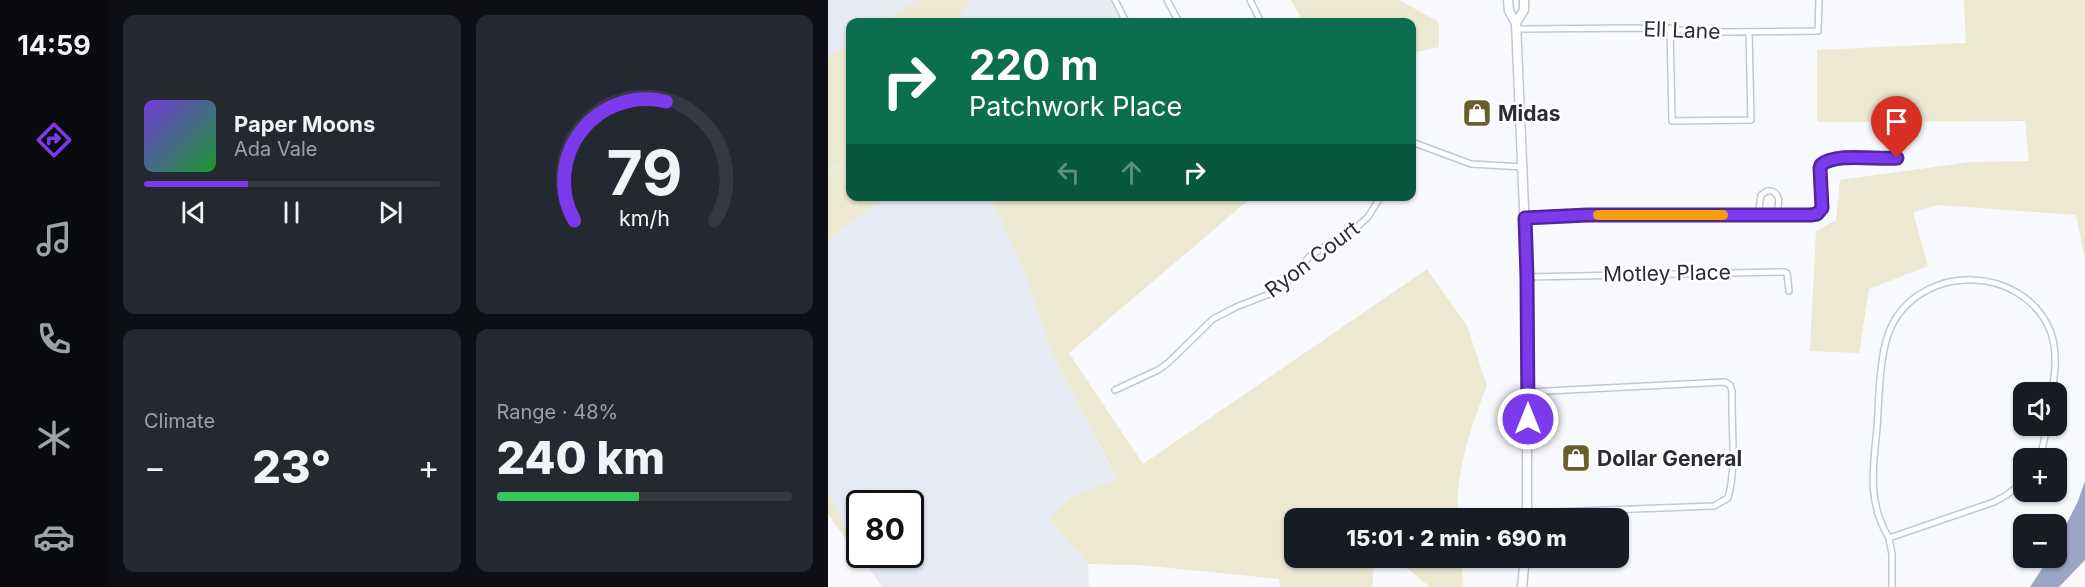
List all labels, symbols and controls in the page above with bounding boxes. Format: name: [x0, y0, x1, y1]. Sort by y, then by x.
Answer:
street label: Ell Lane: [1643, 16, 1721, 44]
text: 14:59: [17, 29, 91, 62]
text: 220 m: [969, 39, 1099, 90]
icon: right: [870, 42, 948, 120]
text: Patchwork Place: [969, 90, 1182, 123]
pin: [1871, 96, 1922, 158]
shop icon: Midas: [1461, 97, 1493, 129]
place label: Midas: [1498, 101, 1560, 126]
icon: arrive: [1880, 105, 1913, 138]
text: Paper Moons: [234, 111, 375, 137]
icon: directions: [33, 119, 75, 161]
text: 79: [606, 136, 682, 211]
text: Ada Vale: [234, 137, 317, 161]
icon: left: [1052, 156, 1085, 189]
icon: ahead: [1115, 156, 1148, 189]
icon: right: [1178, 156, 1211, 189]
icon: previous: [177, 196, 210, 229]
icon: pause: [275, 196, 308, 229]
icon: next: [374, 196, 407, 229]
text: km/h: [619, 206, 670, 232]
street label: Ryon Court: [1260, 215, 1364, 302]
icon: music: [33, 218, 75, 260]
street label: Motley Place: [1603, 259, 1731, 287]
icon: phone: [33, 318, 75, 360]
map controls: [2013, 382, 2067, 568]
button: sound: [2013, 382, 2067, 436]
position arrow: [1496, 387, 1560, 451]
text: Range · 48%: [497, 400, 618, 424]
text: Climate: [144, 409, 215, 433]
icon: climate: [33, 417, 75, 459]
text: 240 km: [497, 430, 665, 485]
text: 23°: [252, 439, 331, 494]
shop icon: Dollar General: [1560, 442, 1592, 474]
place label: Dollar General: [1597, 446, 1742, 471]
text: −: [144, 447, 166, 487]
text: +: [418, 447, 440, 487]
button: +: [2013, 448, 2067, 502]
speed limit sign: 80: [846, 490, 924, 568]
button: −: [2013, 514, 2067, 568]
icon: car: [33, 516, 75, 558]
text: 15:01 · 2 min · 690 m: [1346, 525, 1567, 551]

